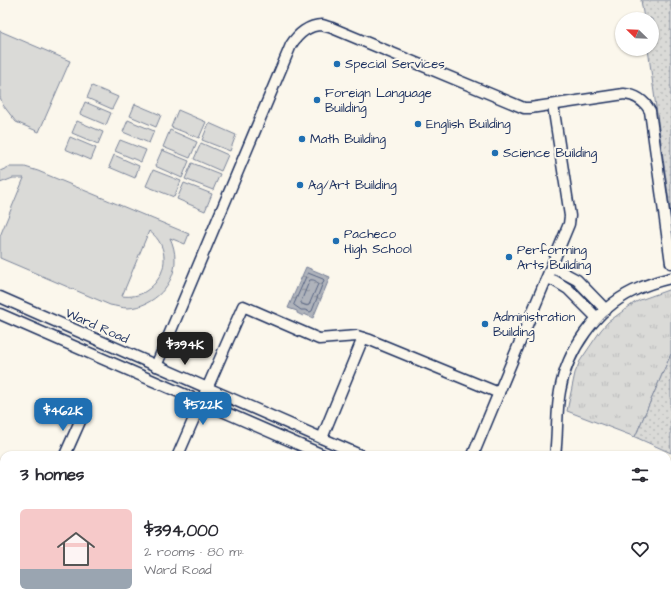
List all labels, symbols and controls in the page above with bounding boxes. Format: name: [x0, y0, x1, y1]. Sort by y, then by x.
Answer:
north arrow: [615, 12, 659, 56]
map controls: [615, 12, 659, 56]
place label: Special Services: [345, 55, 445, 73]
marker: Special Services: [332, 59, 342, 69]
place label: Foreign Language Building: [325, 84, 432, 118]
marker: Foreign Language Building: [312, 95, 322, 105]
place label: English Building: [426, 115, 511, 134]
marker: English Building: [413, 119, 423, 129]
place label: Math Building: [310, 130, 386, 149]
marker: Math Building: [297, 134, 307, 144]
place label: Science Building: [503, 144, 598, 163]
marker: Science Building: [490, 148, 500, 158]
place label: Ag/Art Building: [308, 176, 397, 195]
marker: Ag/Art Building: [295, 180, 305, 190]
place label: Pacheco High School: [344, 225, 412, 259]
marker: Pacheco High School: [331, 236, 341, 246]
place label: Performing Arts Building: [517, 241, 591, 275]
marker: Performing Arts Building: [504, 252, 514, 262]
street label: Ward Road: [62, 304, 132, 348]
place label: Administration Building: [493, 308, 576, 342]
marker: Administration Building: [480, 319, 490, 329]
pin: $394K: [157, 332, 213, 366]
text: $394K: [166, 336, 204, 354]
pin: $522K: [175, 392, 231, 426]
text: $522K: [183, 396, 223, 414]
pin: $462K: [35, 398, 91, 432]
text: $462K: [43, 402, 83, 420]
text: 3 homes: [20, 463, 84, 487]
icon: filters: [629, 464, 651, 486]
text: $394,000: [144, 519, 219, 543]
icon: home: [52, 525, 100, 573]
icon: heart: [629, 538, 651, 560]
text: 2 rooms · 80 m²: [144, 543, 244, 561]
text: Ward Road: [144, 561, 212, 579]

